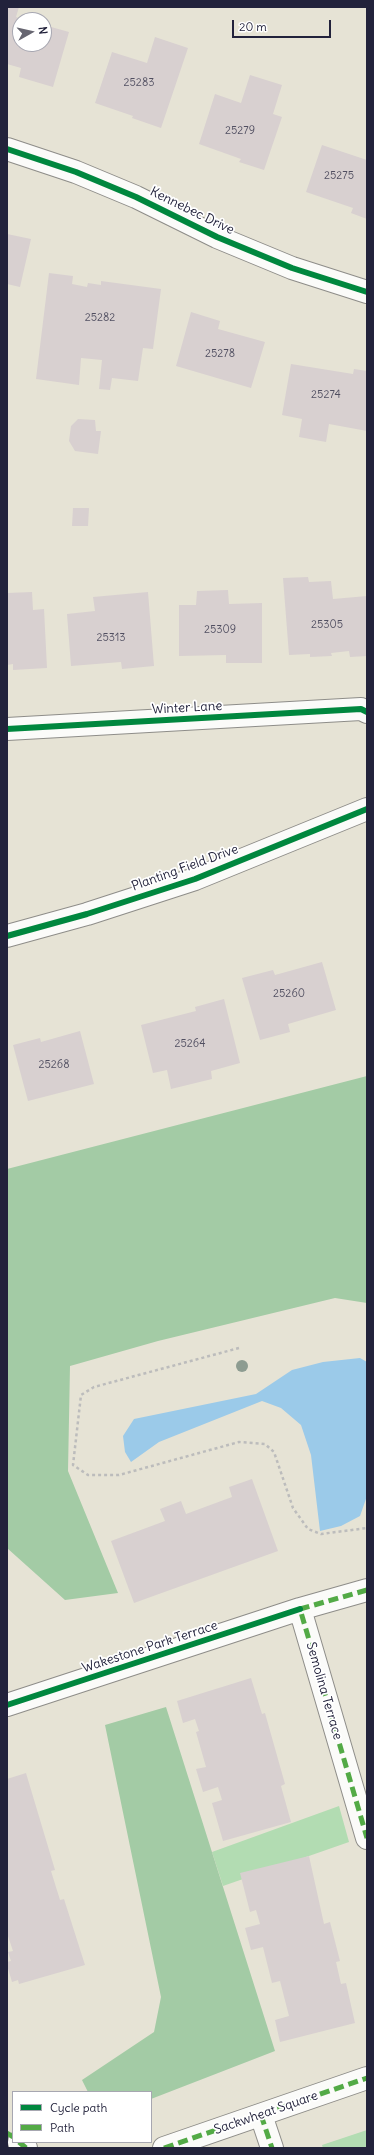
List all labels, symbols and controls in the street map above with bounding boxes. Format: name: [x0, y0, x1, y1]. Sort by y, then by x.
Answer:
north arrow: [12, 12, 52, 52]
scale bar: [234, 12, 333, 38]
text: 20 m: [239, 19, 267, 34]
text: N: [35, 26, 50, 35]
house number: 25283: [124, 76, 154, 90]
house number: 25279: [225, 124, 255, 138]
house number: 25275: [324, 169, 354, 183]
street label: Kennebec Drive: [147, 184, 237, 238]
house number: 25282: [85, 311, 115, 325]
house number: 25278: [205, 347, 235, 361]
house number: 25274: [311, 388, 341, 402]
house number: 25305: [311, 618, 343, 632]
house number: 25309: [204, 623, 236, 637]
house number: 25313: [96, 631, 126, 645]
street label: Winter Lane: [151, 698, 223, 718]
street label: Planting Field Drive: [130, 841, 240, 895]
house number: 25260: [273, 987, 305, 1001]
house number: 25264: [174, 1037, 206, 1051]
house number: 25268: [38, 1058, 70, 1072]
street label: Wakestone Park Terrace: [80, 1618, 220, 1676]
street label: Semolina Terrace: [303, 1640, 345, 1742]
street label: Sackwheat Square: [212, 2088, 320, 2138]
legend: [12, 2091, 152, 2143]
text: Cycle path: [50, 2100, 107, 2115]
text: Path: [50, 2120, 75, 2135]

